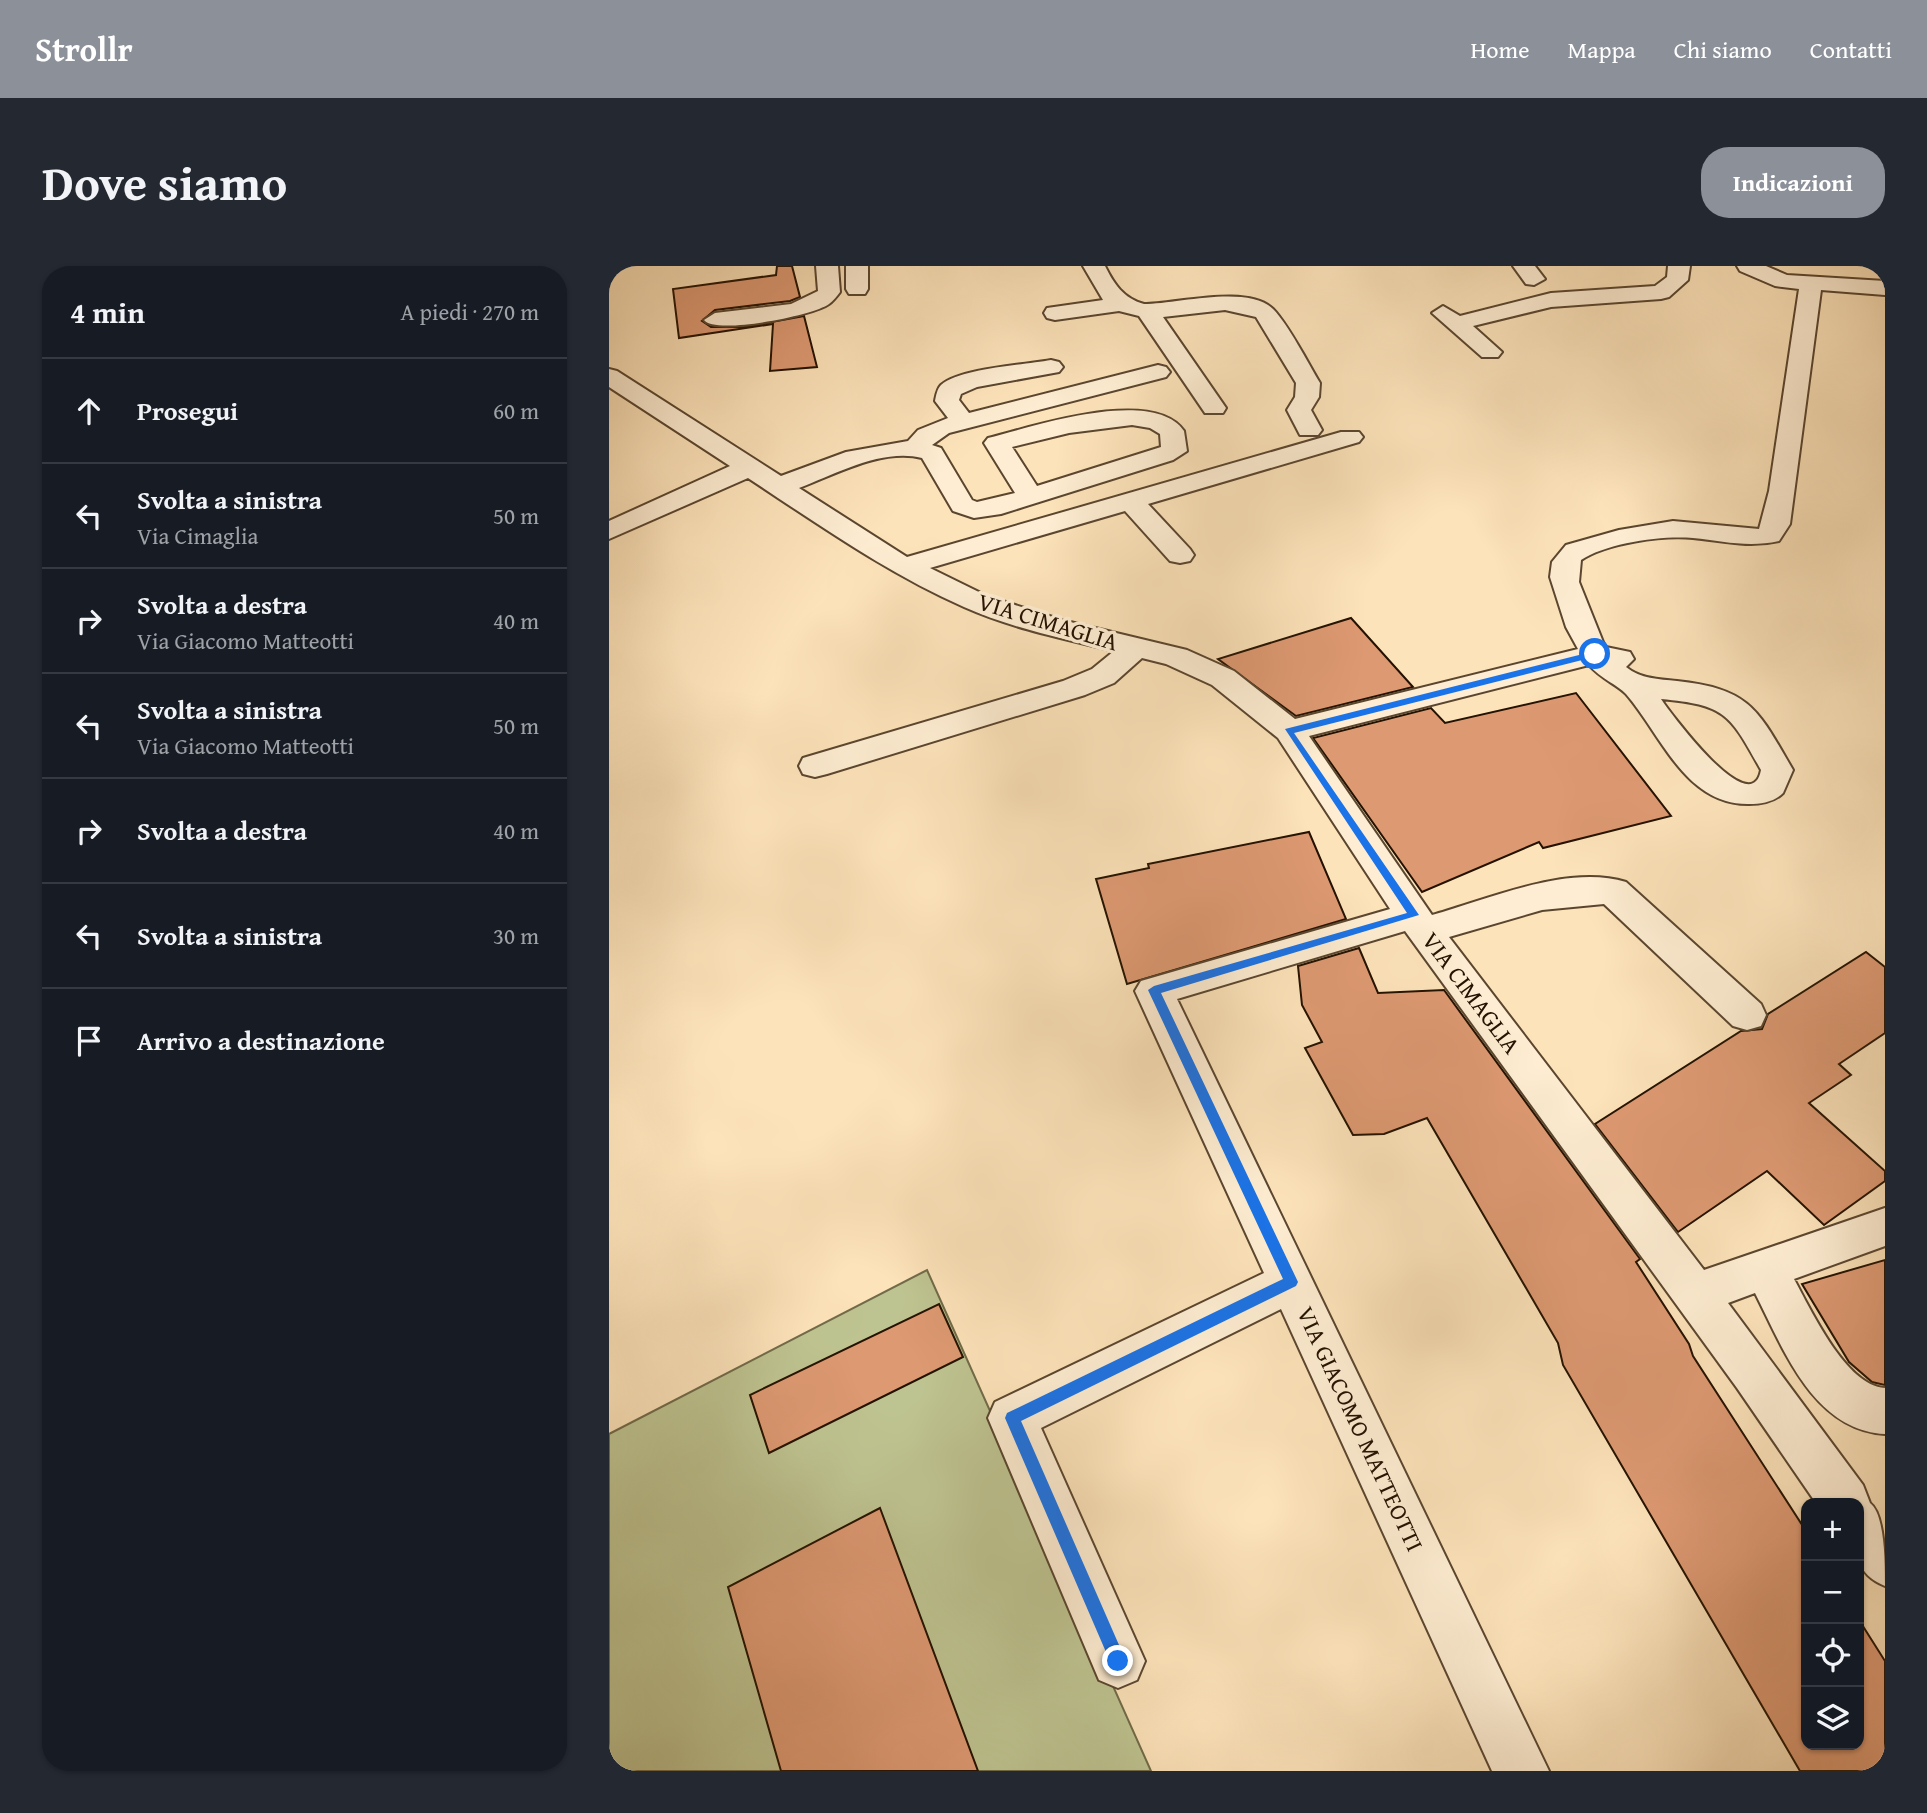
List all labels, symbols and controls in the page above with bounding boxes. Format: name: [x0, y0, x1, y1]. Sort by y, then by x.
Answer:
text: Strollr: [35, 25, 133, 73]
text: Home: [1470, 32, 1529, 67]
text: Mappa: [1567, 32, 1636, 67]
text: Chi siamo: [1674, 32, 1772, 67]
text: Contatti: [1810, 32, 1892, 67]
text: Dove siamo: [42, 146, 287, 218]
button: Indicazioni: [1701, 147, 1885, 218]
text: 4 min: [70, 290, 145, 334]
text: A piedi · 270 m: [401, 295, 539, 328]
text: Prosegui: [137, 391, 238, 430]
icon: ahead: [70, 392, 108, 430]
text: 60 m: [493, 394, 539, 427]
text: Svolta a sinistra: [137, 480, 322, 519]
icon: left: [70, 497, 108, 535]
text: 50 m: [493, 499, 539, 532]
text: Via Cimaglia: [137, 519, 258, 552]
street label: VIA CIMAGLIA: [974, 584, 1123, 660]
text: Svolta a destra: [137, 585, 307, 624]
icon: right: [70, 602, 108, 640]
text: 40 m: [493, 604, 539, 637]
text: Via Giacomo Matteotti: [137, 624, 354, 657]
route start: [1579, 638, 1610, 669]
text: Svolta a sinistra: [137, 690, 322, 729]
icon: left: [70, 707, 108, 745]
text: 50 m: [493, 709, 539, 742]
text: Via Giacomo Matteotti: [137, 729, 354, 762]
text: Svolta a destra: [137, 811, 307, 850]
icon: right: [70, 812, 108, 850]
text: 40 m: [493, 814, 539, 847]
text: Svolta a sinistra: [137, 916, 322, 955]
icon: left: [70, 917, 108, 955]
text: 30 m: [493, 919, 539, 952]
street label: VIA CIMAGLIA: [1414, 924, 1529, 1061]
text: Arrivo a destinazione: [137, 1021, 385, 1060]
icon: arrive: [70, 1022, 108, 1060]
street label: VIA GIACOMO MATTEOTTI: [1288, 1300, 1433, 1557]
map controls: [1801, 1498, 1864, 1750]
button: +: [1801, 1498, 1864, 1561]
button: −: [1801, 1561, 1864, 1624]
button: locate: [1801, 1624, 1864, 1687]
route end: [1102, 1645, 1133, 1676]
button: layers: [1801, 1687, 1864, 1750]

